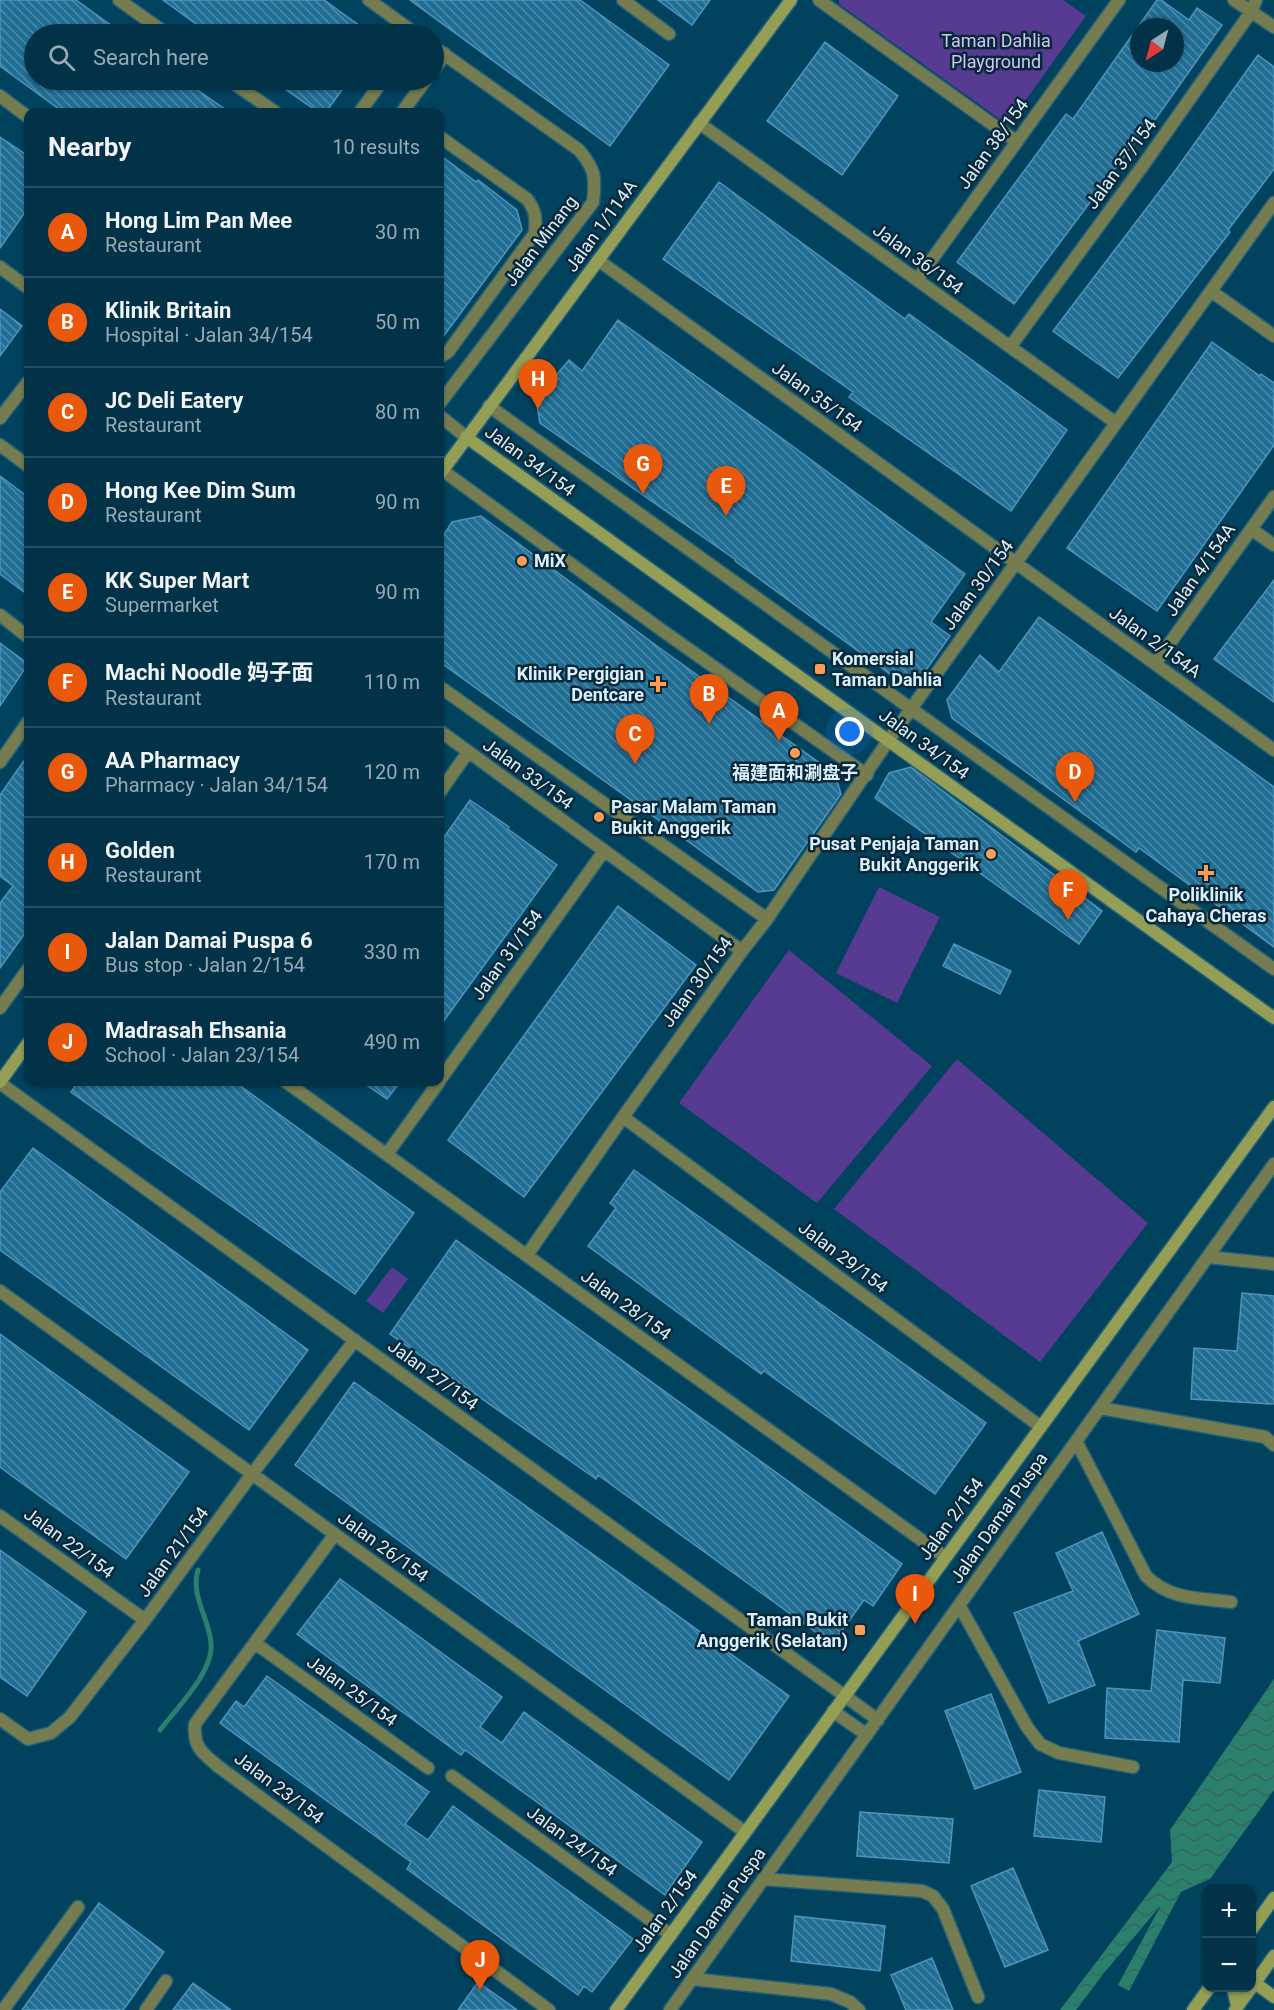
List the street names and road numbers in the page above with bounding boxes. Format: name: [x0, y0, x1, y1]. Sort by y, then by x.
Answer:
street label: Jalan 38/154: [953, 95, 1032, 193]
street label: Jalan 37/154: [1081, 115, 1160, 213]
street label: Jalan 1/114A: [560, 176, 641, 276]
street label: Jalan Minang: [500, 191, 582, 290]
street label: Jalan 36/154: [869, 219, 967, 298]
street label: Jalan 35/154: [768, 357, 866, 436]
street label: Jalan 34/154: [481, 421, 579, 500]
street label: Jalan 4/154A: [1160, 519, 1239, 620]
street label: Jalan 30/154: [938, 536, 1017, 634]
street label: Jalan 2/154A: [1105, 601, 1205, 682]
street label: Jalan 34/154: [875, 704, 973, 783]
street label: Jalan 33/154: [479, 734, 577, 813]
street label: Jalan 31/154: [467, 906, 546, 1004]
street label: Jalan 30/154: [657, 933, 736, 1031]
street label: Jalan 29/154: [795, 1216, 892, 1297]
street label: Jalan 28/154: [577, 1265, 675, 1344]
street label: Jalan 27/154: [384, 1335, 482, 1414]
street label: Jalan Damai Puspa: [946, 1448, 1052, 1587]
street label: Jalan 2/154: [914, 1474, 987, 1564]
street label: Jalan 22/154: [20, 1503, 118, 1582]
street label: Jalan 21/154: [133, 1503, 212, 1601]
street label: Jalan 26/154: [334, 1507, 432, 1586]
street label: Jalan 25/154: [303, 1651, 401, 1730]
street label: Jalan 23/154: [231, 1747, 328, 1828]
street label: Jalan 24/154: [523, 1801, 621, 1880]
street label: Jalan Damai Puspa: [664, 1843, 770, 1982]
street label: Jalan 2/154: [628, 1866, 701, 1956]

